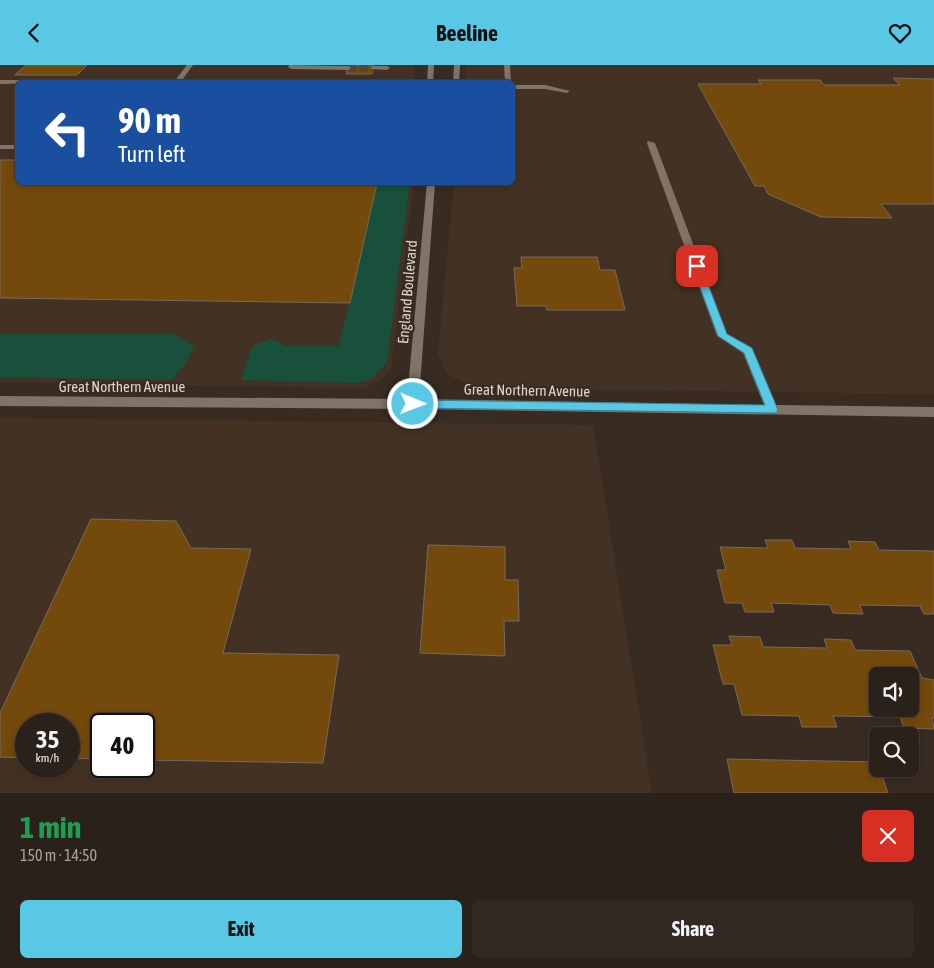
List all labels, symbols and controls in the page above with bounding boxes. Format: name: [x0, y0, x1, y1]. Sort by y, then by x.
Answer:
icon: back: [20, 19, 48, 47]
icon: heart: [886, 19, 914, 47]
text: Beeline: [436, 20, 498, 46]
icon: left: [35, 100, 100, 165]
text: 90 m: [118, 100, 181, 140]
text: Turn left: [118, 141, 185, 167]
street label: England Boulevard: [394, 239, 420, 345]
pin: [676, 245, 718, 287]
icon: arrive: [683, 252, 711, 280]
position arrow: [386, 377, 438, 429]
street label: Great Northern Avenue: [59, 378, 185, 395]
street label: Great Northern Avenue: [464, 380, 591, 400]
map controls: [869, 667, 919, 777]
button: sound: [869, 667, 919, 717]
speed limit sign: 40: [90, 713, 155, 778]
text: 35: [36, 725, 59, 753]
button: search: [869, 727, 919, 777]
text: km/h: [36, 751, 59, 765]
text: 1 min: [20, 810, 81, 844]
button: close: [862, 810, 914, 862]
text: 150 m · 14:50: [20, 846, 97, 864]
button: Exit: [20, 900, 462, 958]
button: Share: [472, 900, 914, 958]

